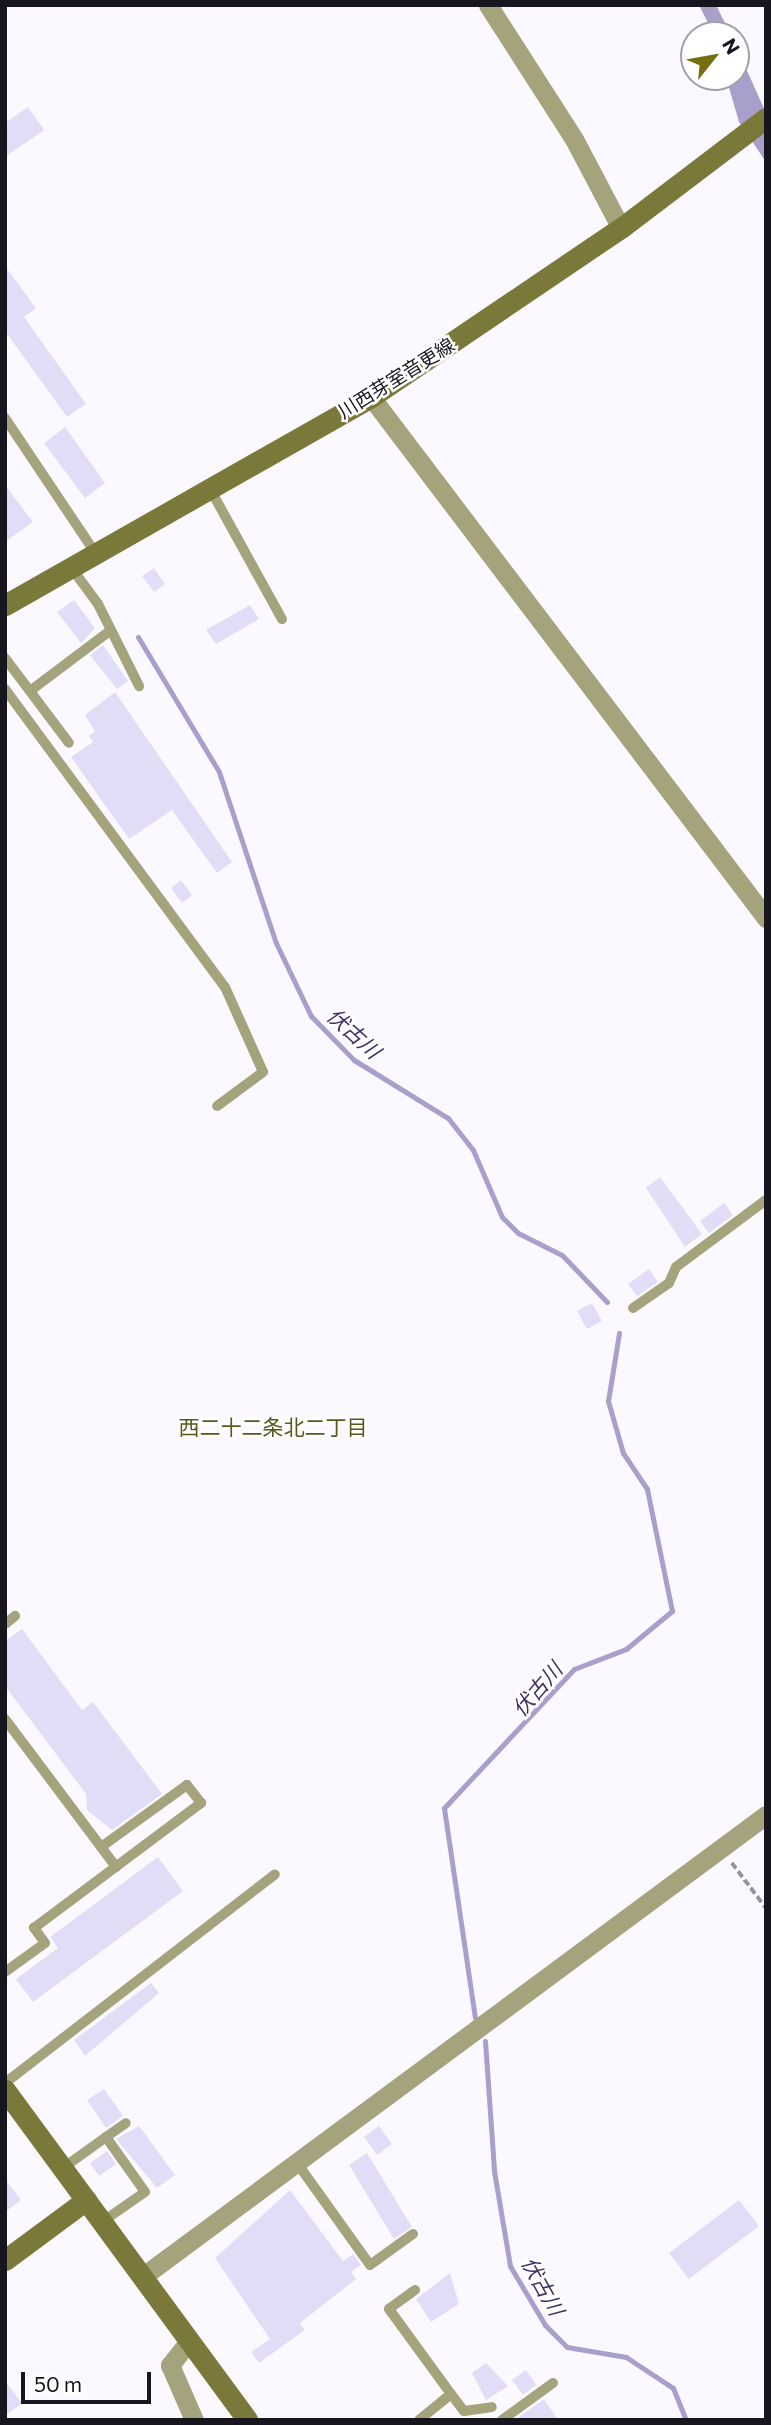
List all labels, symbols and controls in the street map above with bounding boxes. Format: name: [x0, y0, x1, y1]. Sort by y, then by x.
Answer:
north arrow: [680, 21, 750, 91]
text: N: [718, 34, 745, 58]
street label: 川西芽室音更線: [334, 333, 458, 423]
water label: 伏古川: [322, 1003, 386, 1063]
district label: 西二十二条北二丁目: [179, 1414, 367, 1440]
water label: 伏古川: [507, 1657, 567, 1721]
water label: 伏古川: [517, 2252, 569, 2320]
scale bar: [24, 2358, 154, 2402]
text: 50 m: [34, 2371, 82, 2396]

